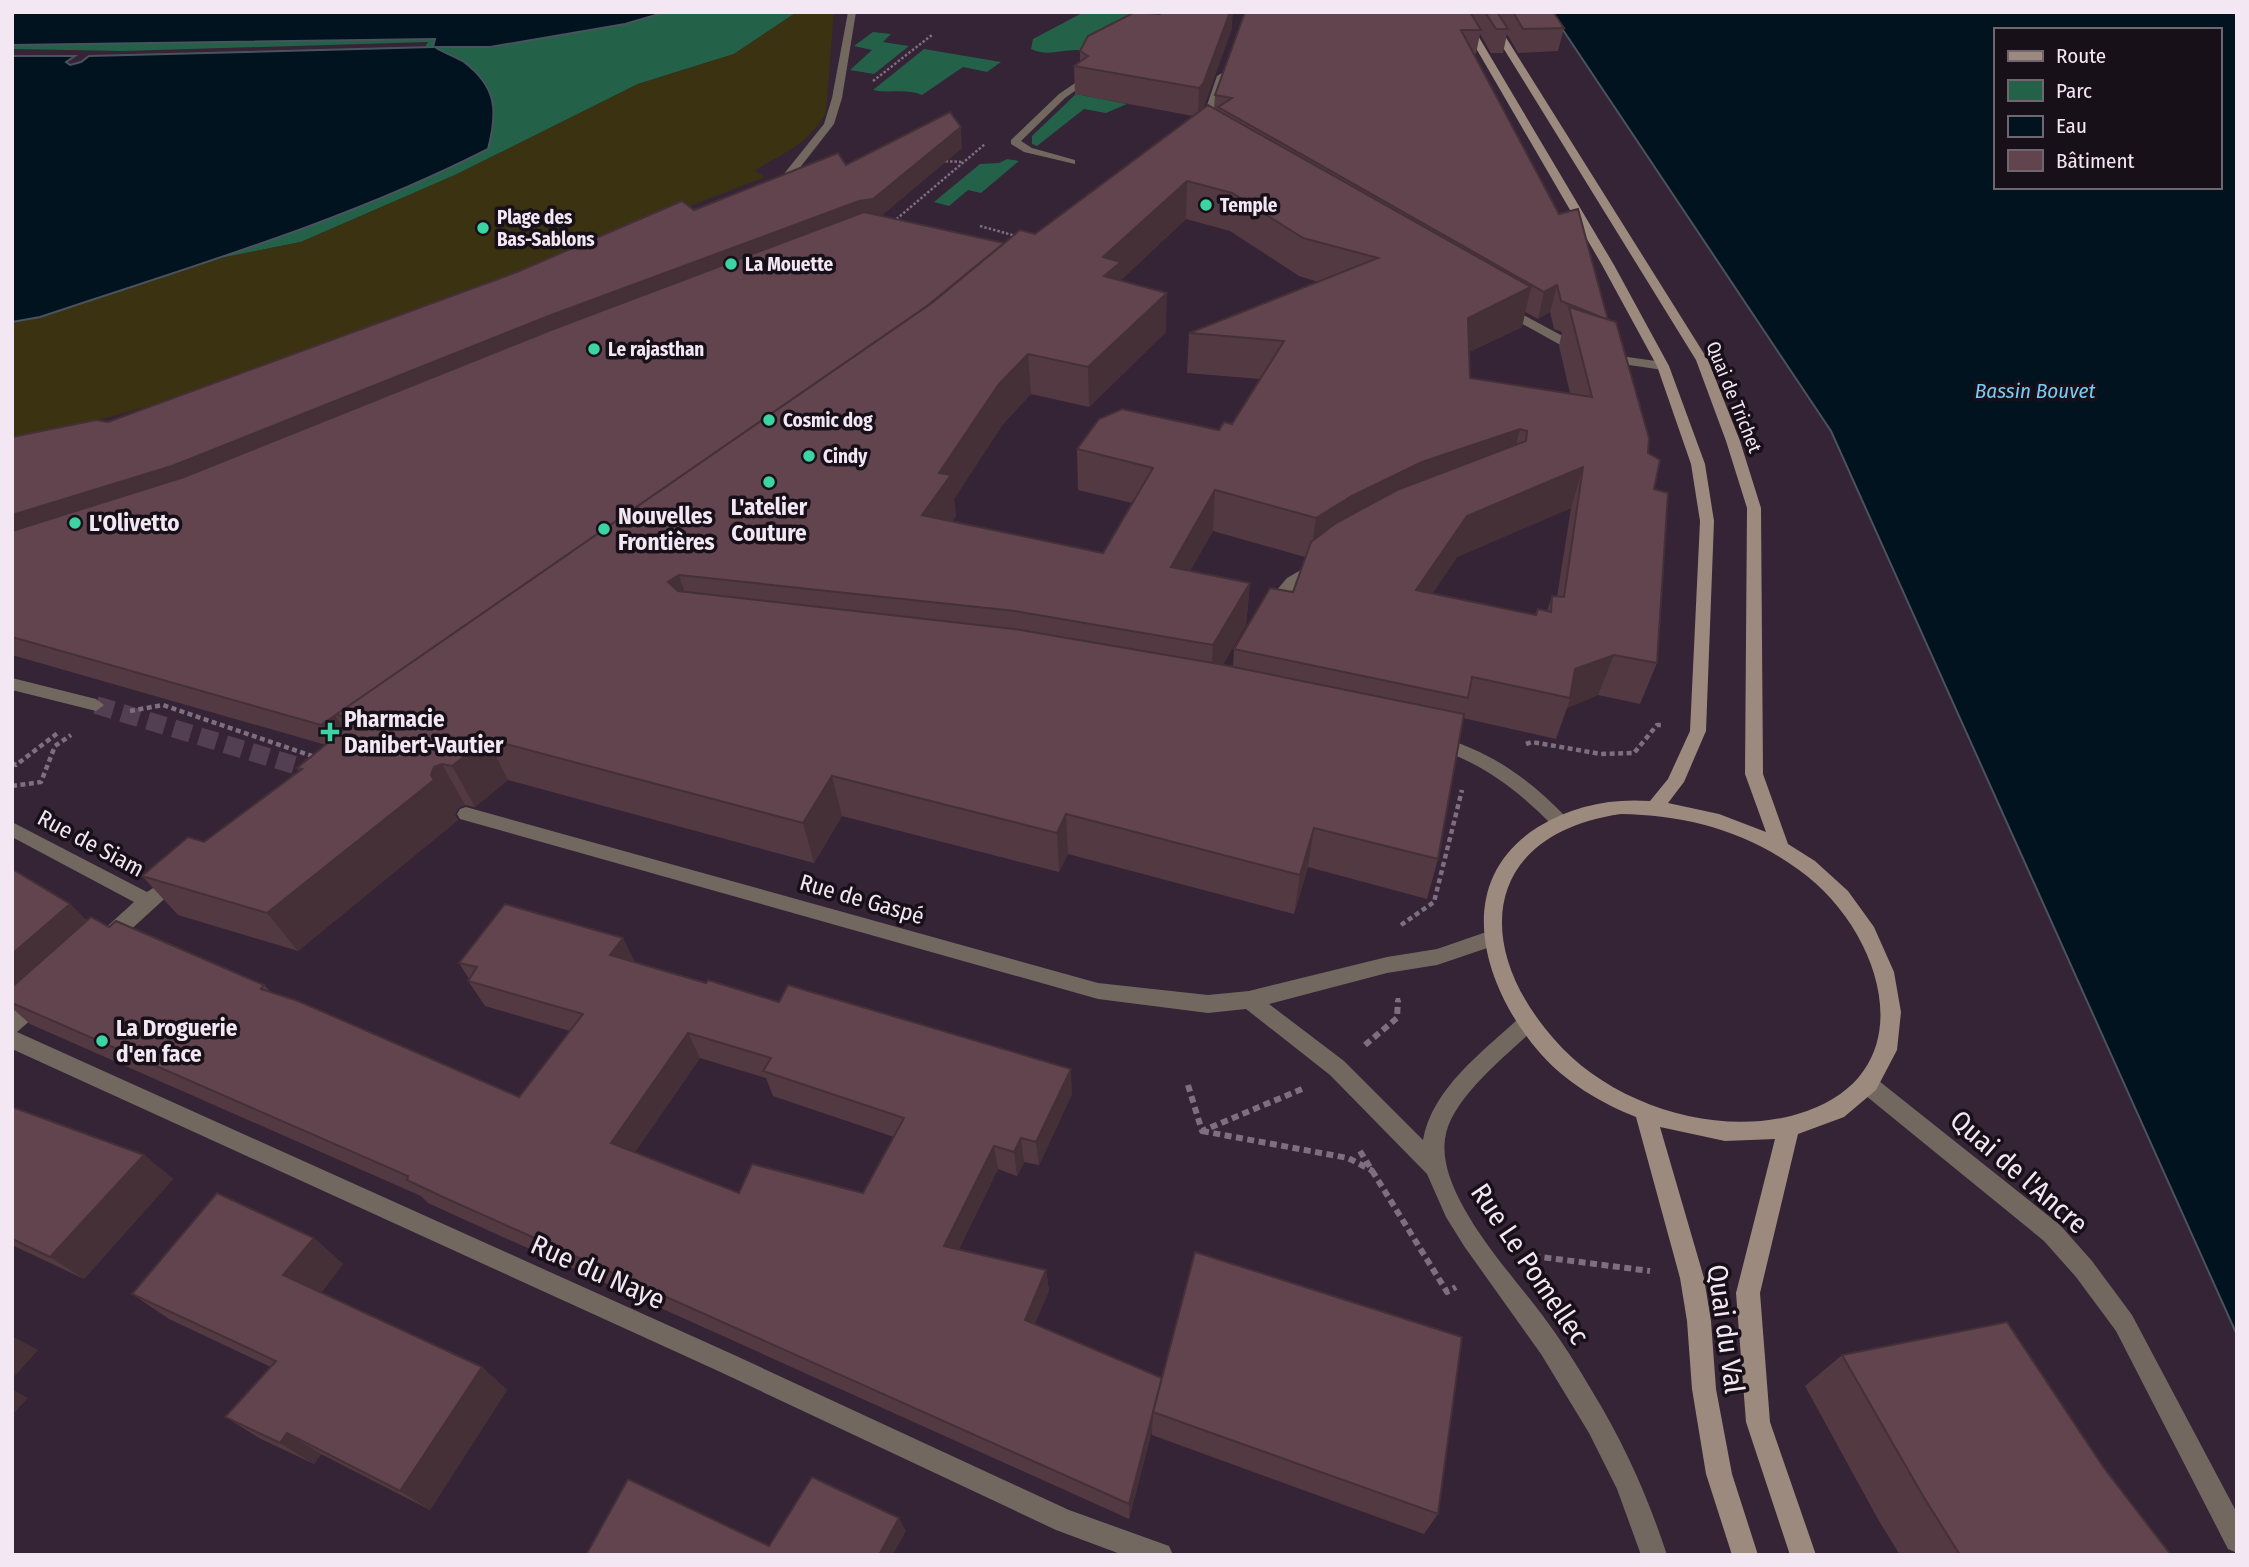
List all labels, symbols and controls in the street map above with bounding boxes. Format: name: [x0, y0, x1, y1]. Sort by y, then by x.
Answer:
legend: [1994, 28, 2221, 189]
text: Route: [2056, 43, 2106, 69]
text: Parc: [2056, 78, 2092, 104]
text: Eau: [2056, 113, 2087, 139]
text: Bâtiment: [2056, 148, 2135, 174]
place label: Temple: [1220, 194, 1278, 217]
marker: Temple: [1198, 197, 1214, 213]
place label: Plage des Bas-Sablons: [497, 206, 595, 251]
marker: Plage des Bas-Sablons: [475, 220, 491, 236]
place label: La Mouette: [745, 253, 833, 276]
marker: La Mouette: [723, 256, 739, 272]
place label: Le rajasthan: [608, 338, 704, 361]
street label: Quai de Trichet: [1701, 338, 1767, 457]
marker: Le rajasthan: [586, 341, 602, 357]
water label: Bassin Bouvet: [1975, 378, 2095, 404]
place label: Cosmic dog: [783, 409, 873, 432]
marker: Cosmic dog: [761, 412, 777, 428]
place label: Cindy: [823, 445, 868, 468]
marker: Cindy: [801, 448, 817, 464]
marker: L'atelier Couture: [761, 474, 777, 490]
place label: L'atelier Couture: [731, 493, 808, 547]
place label: Nouvelles Frontières: [618, 502, 715, 556]
place label: L'Olivetto: [89, 509, 180, 537]
marker: L'Olivetto: [67, 515, 83, 531]
marker: Nouvelles Frontières: [596, 521, 612, 537]
place label: Pharmacie Danibert-Vautier: [344, 705, 504, 759]
marker: Pharmacie Danibert-Vautier: [322, 724, 338, 740]
street label: Rue de Siam: [33, 803, 149, 883]
street label: Rue de Gaspé: [797, 868, 927, 930]
place label: La Droguerie d'en face: [116, 1014, 238, 1068]
marker: La Droguerie d'en face: [94, 1033, 110, 1049]
street label: Quai de l'Ancre: [1944, 1103, 2094, 1241]
street label: Rue Le Pomellec: [1464, 1177, 1596, 1351]
street label: Rue du Naye: [526, 1228, 670, 1316]
street label: Quai du Val: [1701, 1262, 1751, 1396]

